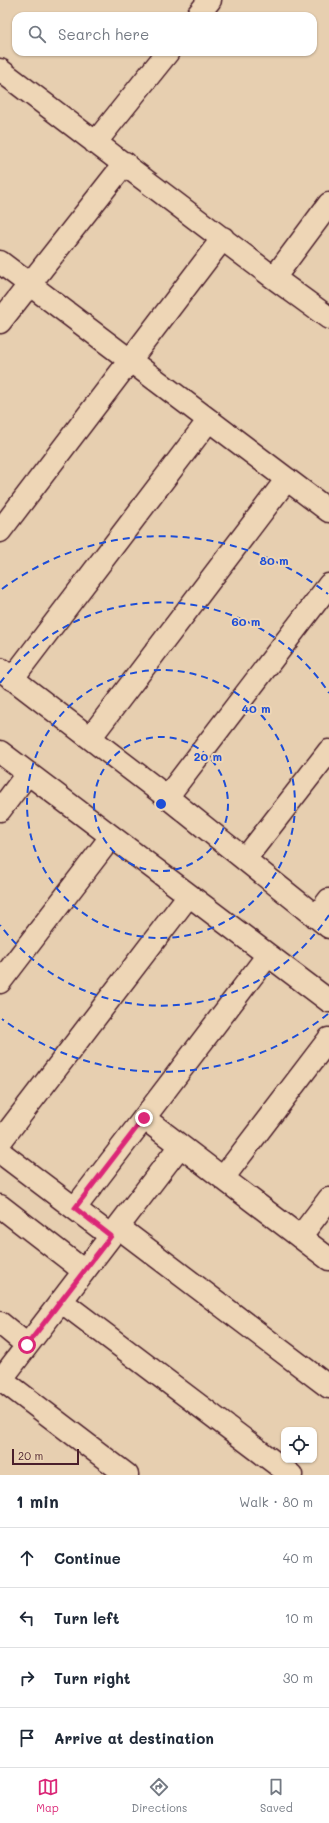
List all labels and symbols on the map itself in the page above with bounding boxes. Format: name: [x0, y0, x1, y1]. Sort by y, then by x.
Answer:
text: 80 m: [259, 552, 289, 568]
text: 60 m: [232, 613, 260, 629]
text: 40 m: [241, 700, 271, 716]
text: 20 m: [194, 748, 222, 764]
centre of rings: [154, 797, 168, 811]
route end: [135, 1109, 153, 1127]
route start: [18, 1336, 36, 1354]
scale bar: [12, 1447, 79, 1466]

